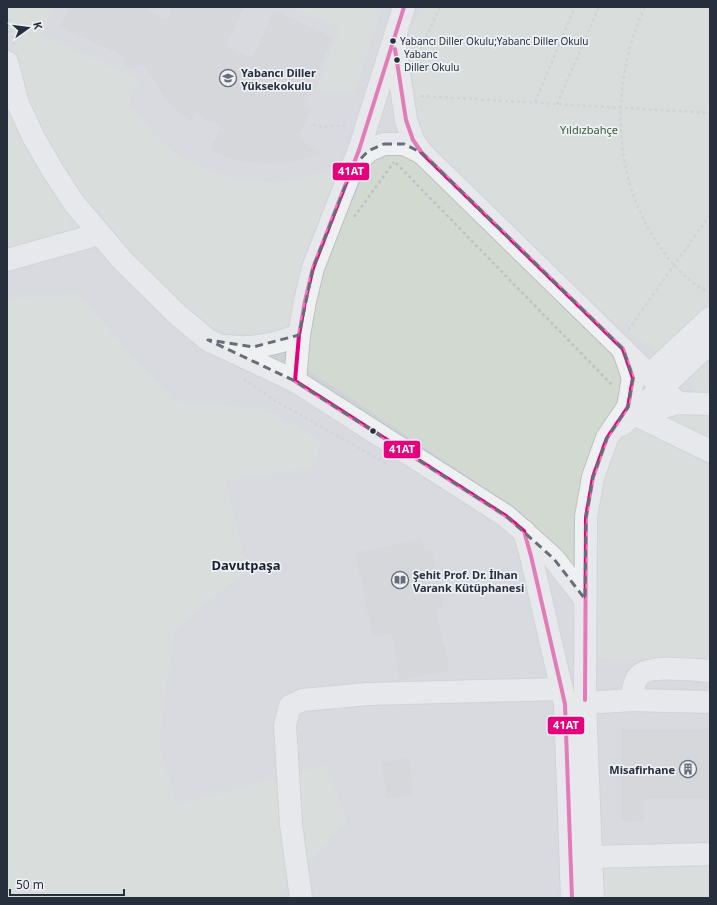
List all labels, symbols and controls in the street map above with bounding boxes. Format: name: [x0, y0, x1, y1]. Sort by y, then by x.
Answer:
north arrow: [8, 8, 48, 48]
text: K: [30, 20, 47, 31]
place label: Yabancı Diller Okulu;Yabanc Diller Okulu: [400, 34, 588, 48]
marker: Yabancı Diller Okulu;Yabanc Diller Okulu: [388, 36, 398, 46]
place label: Yabanc Diller Okulu: [404, 47, 460, 74]
marker: Yabanc Diller Okulu: [392, 55, 402, 65]
place label: Yabancı Diller Yüksekokulu: [241, 65, 316, 93]
school or university icon: Yabancı Diller Yüksekokulu: [218, 68, 238, 88]
park label: Yıldızbahçe: [560, 122, 618, 137]
line badge: 41AT: [332, 162, 370, 181]
text: 41AT: [338, 163, 365, 178]
unlabelled marker: [368, 426, 378, 436]
line badge: 41AT: [383, 440, 421, 459]
text: 41AT: [389, 441, 416, 456]
district label: Davutpaşa: [211, 556, 281, 574]
place label: Şehit Prof. Dr. İlhan Varank Kütüphanesi: [413, 567, 524, 595]
library icon: Şehit Prof. Dr. İlhan Varank Kütüphanesi: [390, 570, 410, 590]
line badge: 41AT: [547, 716, 585, 735]
text: 41AT: [553, 717, 580, 732]
building icon: Misafirhane: [678, 759, 698, 779]
place label: Misafirhane: [609, 762, 675, 777]
scale bar: [10, 871, 124, 897]
text: 50 m: [16, 876, 44, 893]

